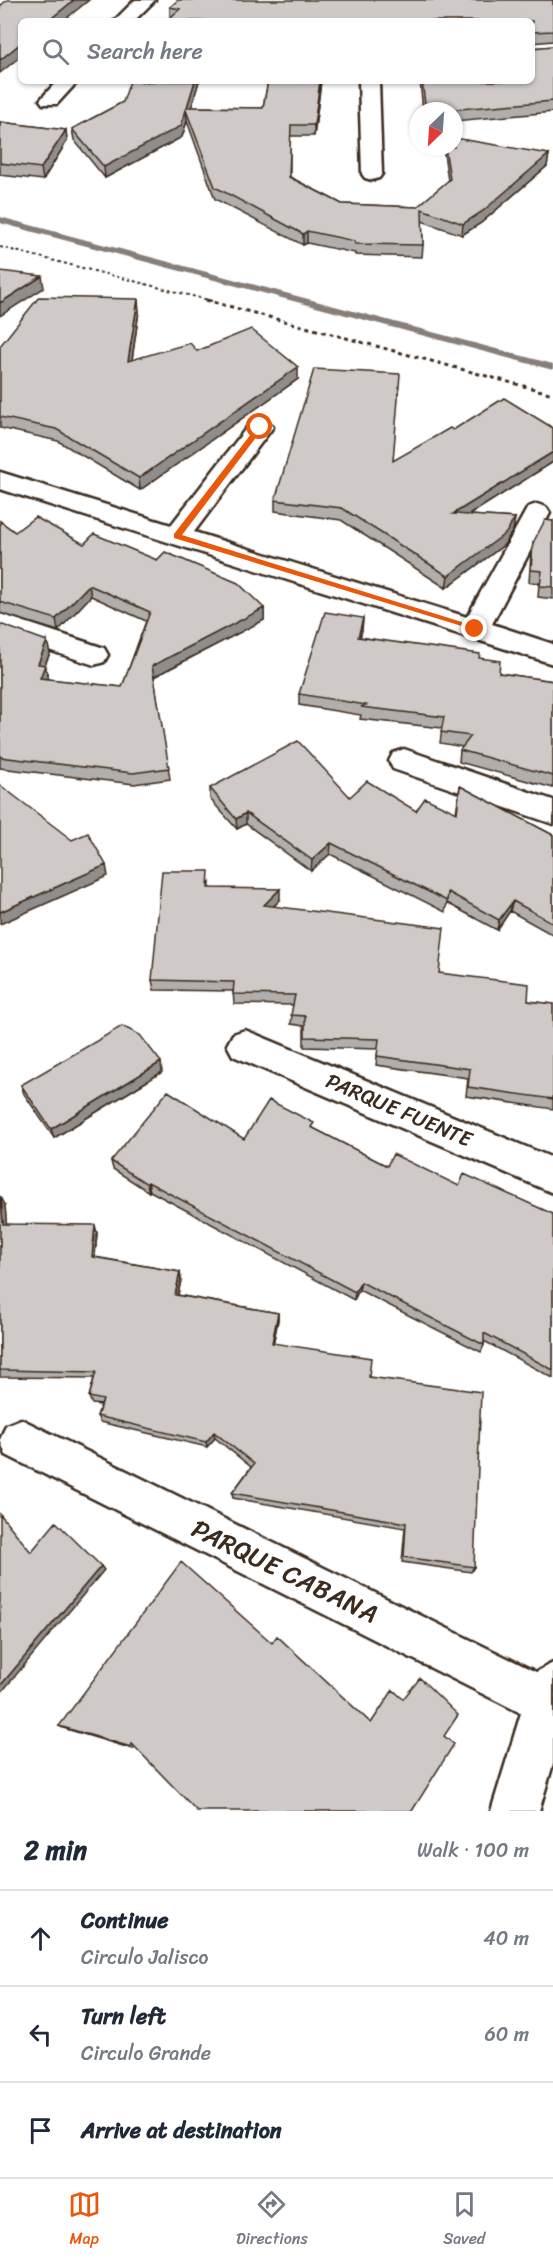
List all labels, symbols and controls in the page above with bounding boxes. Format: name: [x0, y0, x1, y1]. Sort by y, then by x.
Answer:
search box: [18, 18, 535, 84]
text: Search here: [87, 32, 203, 71]
icon: search: [39, 35, 72, 68]
north arrow: [409, 102, 463, 156]
route start: [246, 413, 272, 439]
route end: [461, 615, 487, 641]
street label: PARQUE FUENTE: [320, 1062, 479, 1158]
street label: PARQUE CABANA: [184, 1506, 386, 1636]
text: 2 min: [24, 1827, 87, 1873]
text: Walk · 100 m: [417, 1833, 529, 1868]
text: Continue: [81, 1901, 169, 1940]
text: 40 m: [483, 1921, 529, 1956]
icon: ahead: [24, 1922, 57, 1955]
text: Circulo Jalisco: [81, 1940, 208, 1975]
text: Turn left: [81, 1997, 166, 2036]
text: 60 m: [484, 2017, 529, 2052]
icon: left: [24, 2018, 57, 2051]
text: Circulo Grande: [81, 2036, 211, 2071]
text: Arrive at destination: [81, 2111, 282, 2150]
icon: arrive: [24, 2114, 57, 2147]
tab: Map: [68, 2188, 101, 2253]
tab: Directions: [236, 2188, 308, 2253]
tab: Saved: [443, 2188, 485, 2253]

